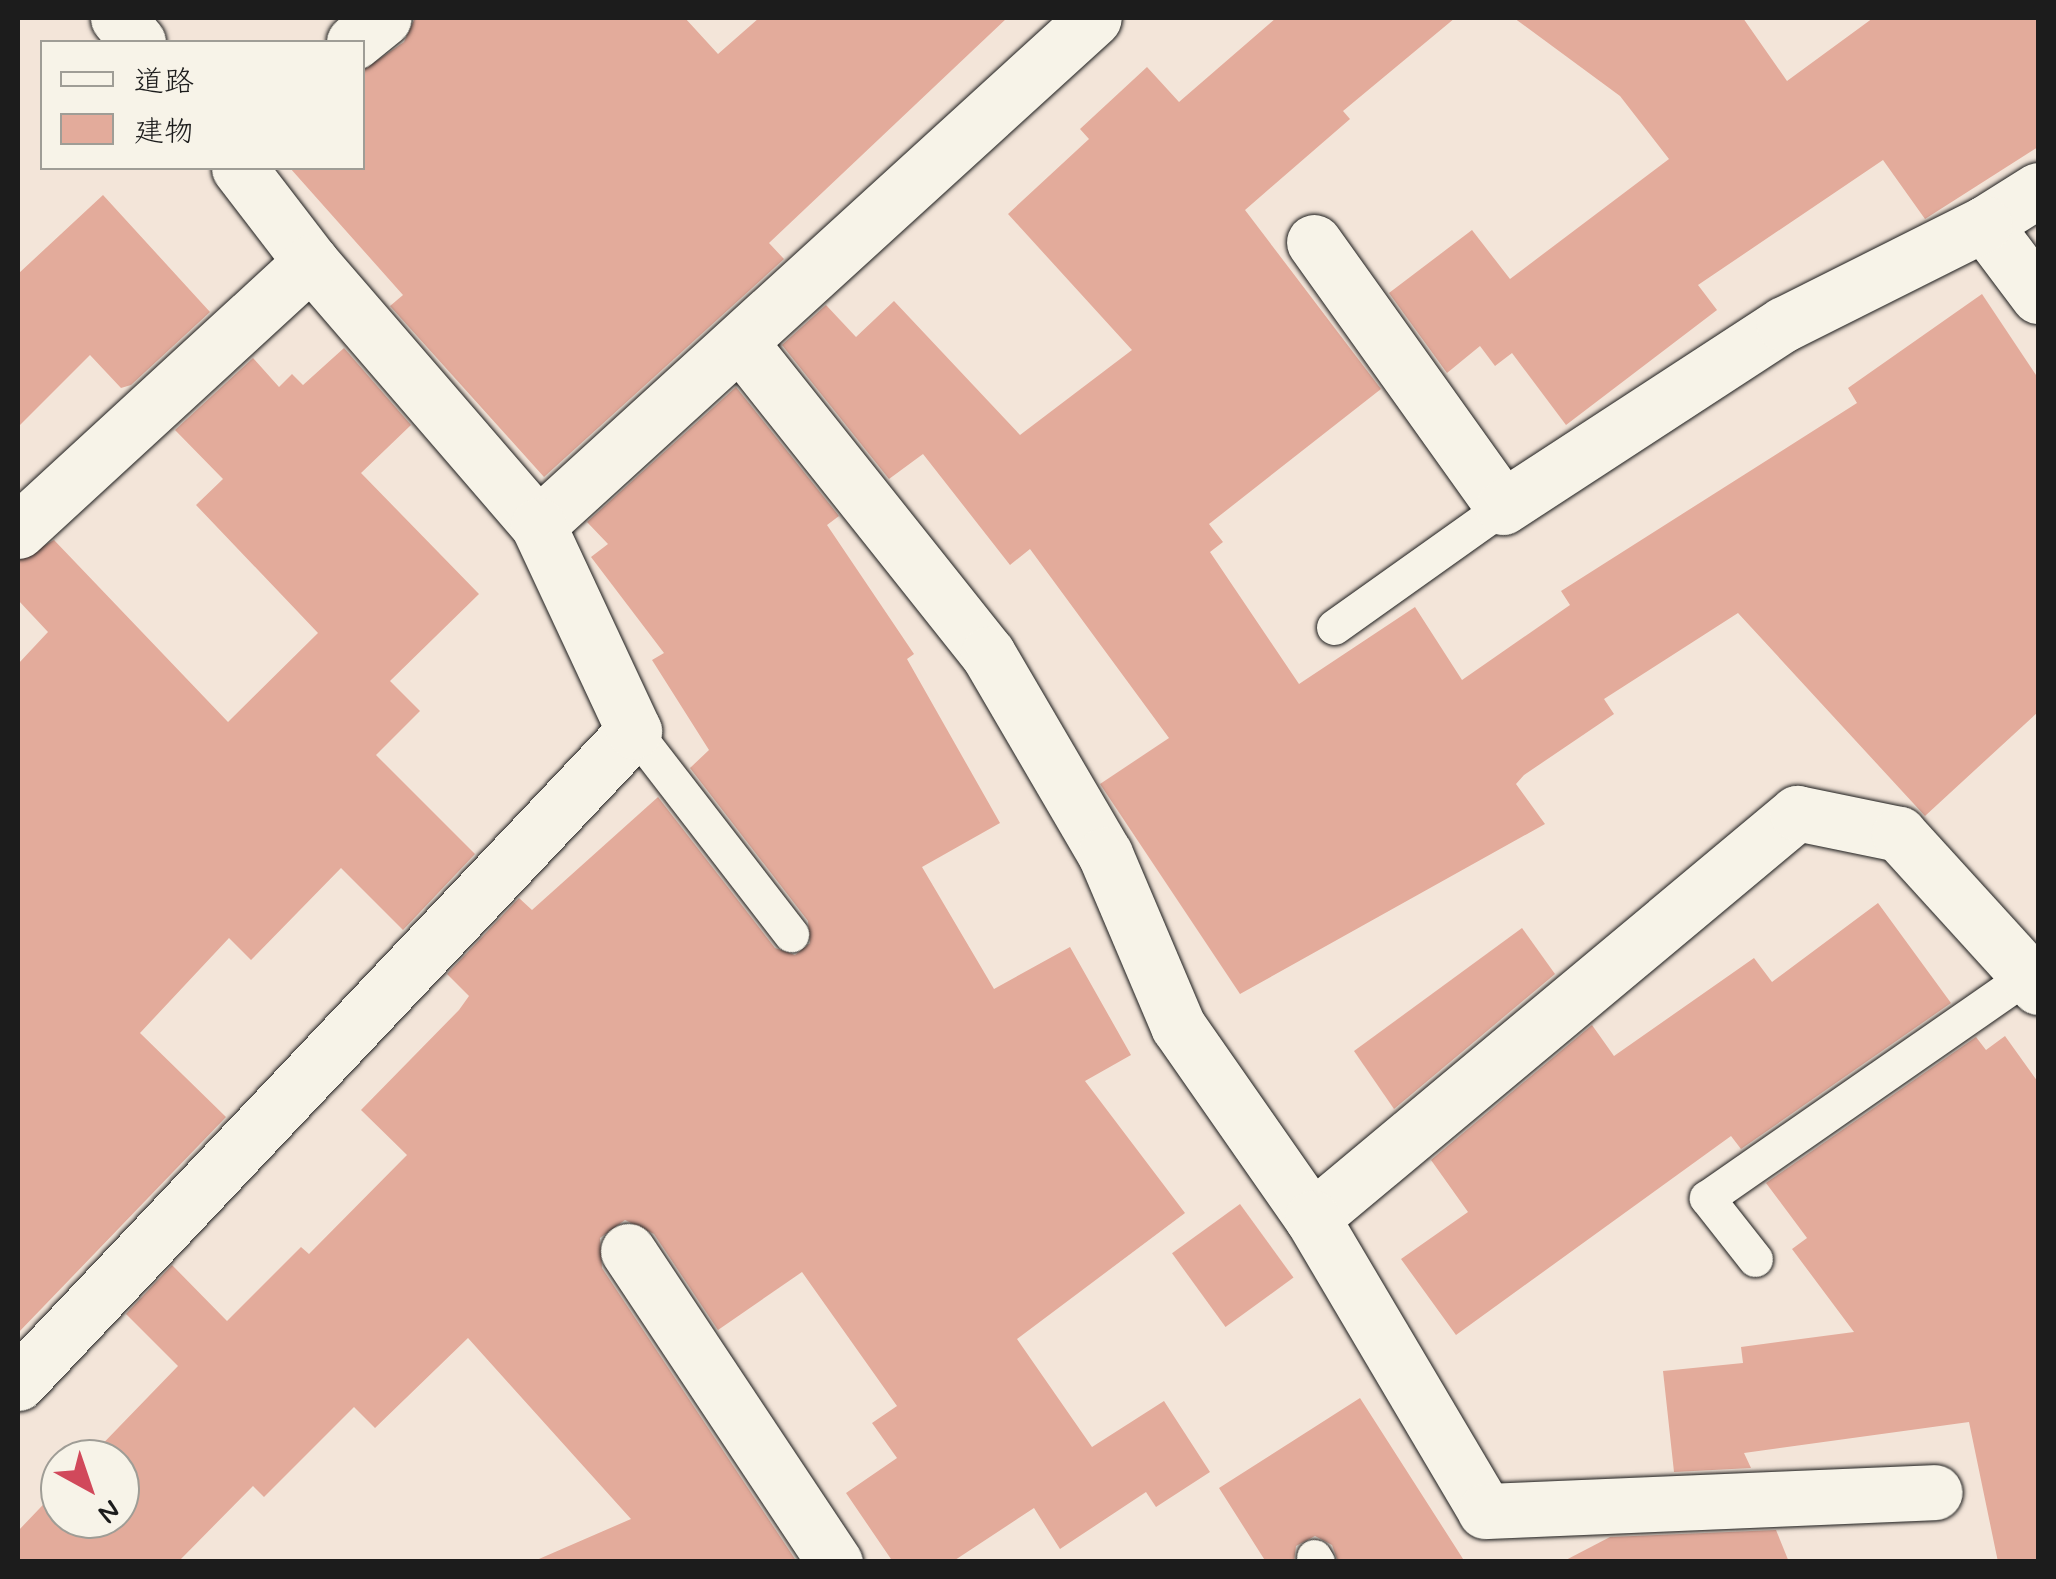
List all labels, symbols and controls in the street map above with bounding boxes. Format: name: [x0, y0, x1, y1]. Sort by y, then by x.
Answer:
legend: [40, 40, 365, 170]
text: 道路: [134, 63, 194, 102]
text: 建物: [134, 113, 194, 152]
north arrow: [40, 1439, 140, 1539]
text: N: [89, 1491, 127, 1531]

